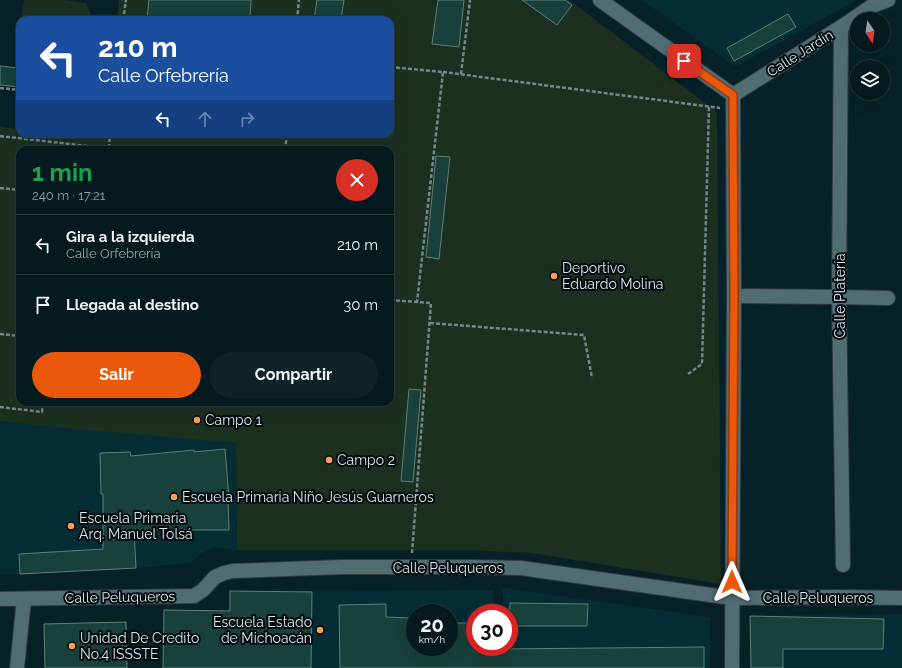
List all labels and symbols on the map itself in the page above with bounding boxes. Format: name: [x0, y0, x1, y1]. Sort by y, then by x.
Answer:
north arrow: [850, 12, 890, 52]
street label: Calle Jardin: [764, 26, 836, 80]
pin: [667, 44, 701, 78]
street label: Calle Platería: [832, 253, 848, 339]
place label: Deportivo Eduardo Molina: [562, 260, 663, 292]
marker: Deportivo Eduardo Molina: [549, 271, 559, 281]
place label: Campo 1: [205, 412, 262, 428]
marker: Campo 1: [192, 415, 202, 425]
place label: Campo 2: [337, 452, 395, 468]
marker: Campo 2: [324, 455, 334, 465]
place label: Escuela Primaria Niño Jesús Guarneros: [182, 489, 434, 505]
marker: Escuela Primaria Niño Jesús Guarneros: [169, 492, 179, 502]
place label: Escuela Primaria Arq. Manuel Tolsá: [79, 510, 193, 542]
marker: Escuela Primaria Arq. Manuel Tolsá: [66, 521, 76, 531]
street label: Calle Peluqueros: [393, 560, 503, 576]
position arrow: [711, 561, 753, 603]
street label: Calle Peluqueros: [65, 588, 176, 606]
street label: Calle Peluqueros: [763, 590, 873, 606]
speed limit sign: 30: [466, 604, 518, 656]
place label: Escuela Estado de Michoacán: [213, 614, 312, 646]
marker: Escuela Estado de Michoacán: [315, 625, 325, 635]
place label: Unidad De Credito No.4 ISSSTE: [80, 630, 199, 662]
marker: Unidad De Credito No.4 ISSSTE: [67, 641, 77, 651]

